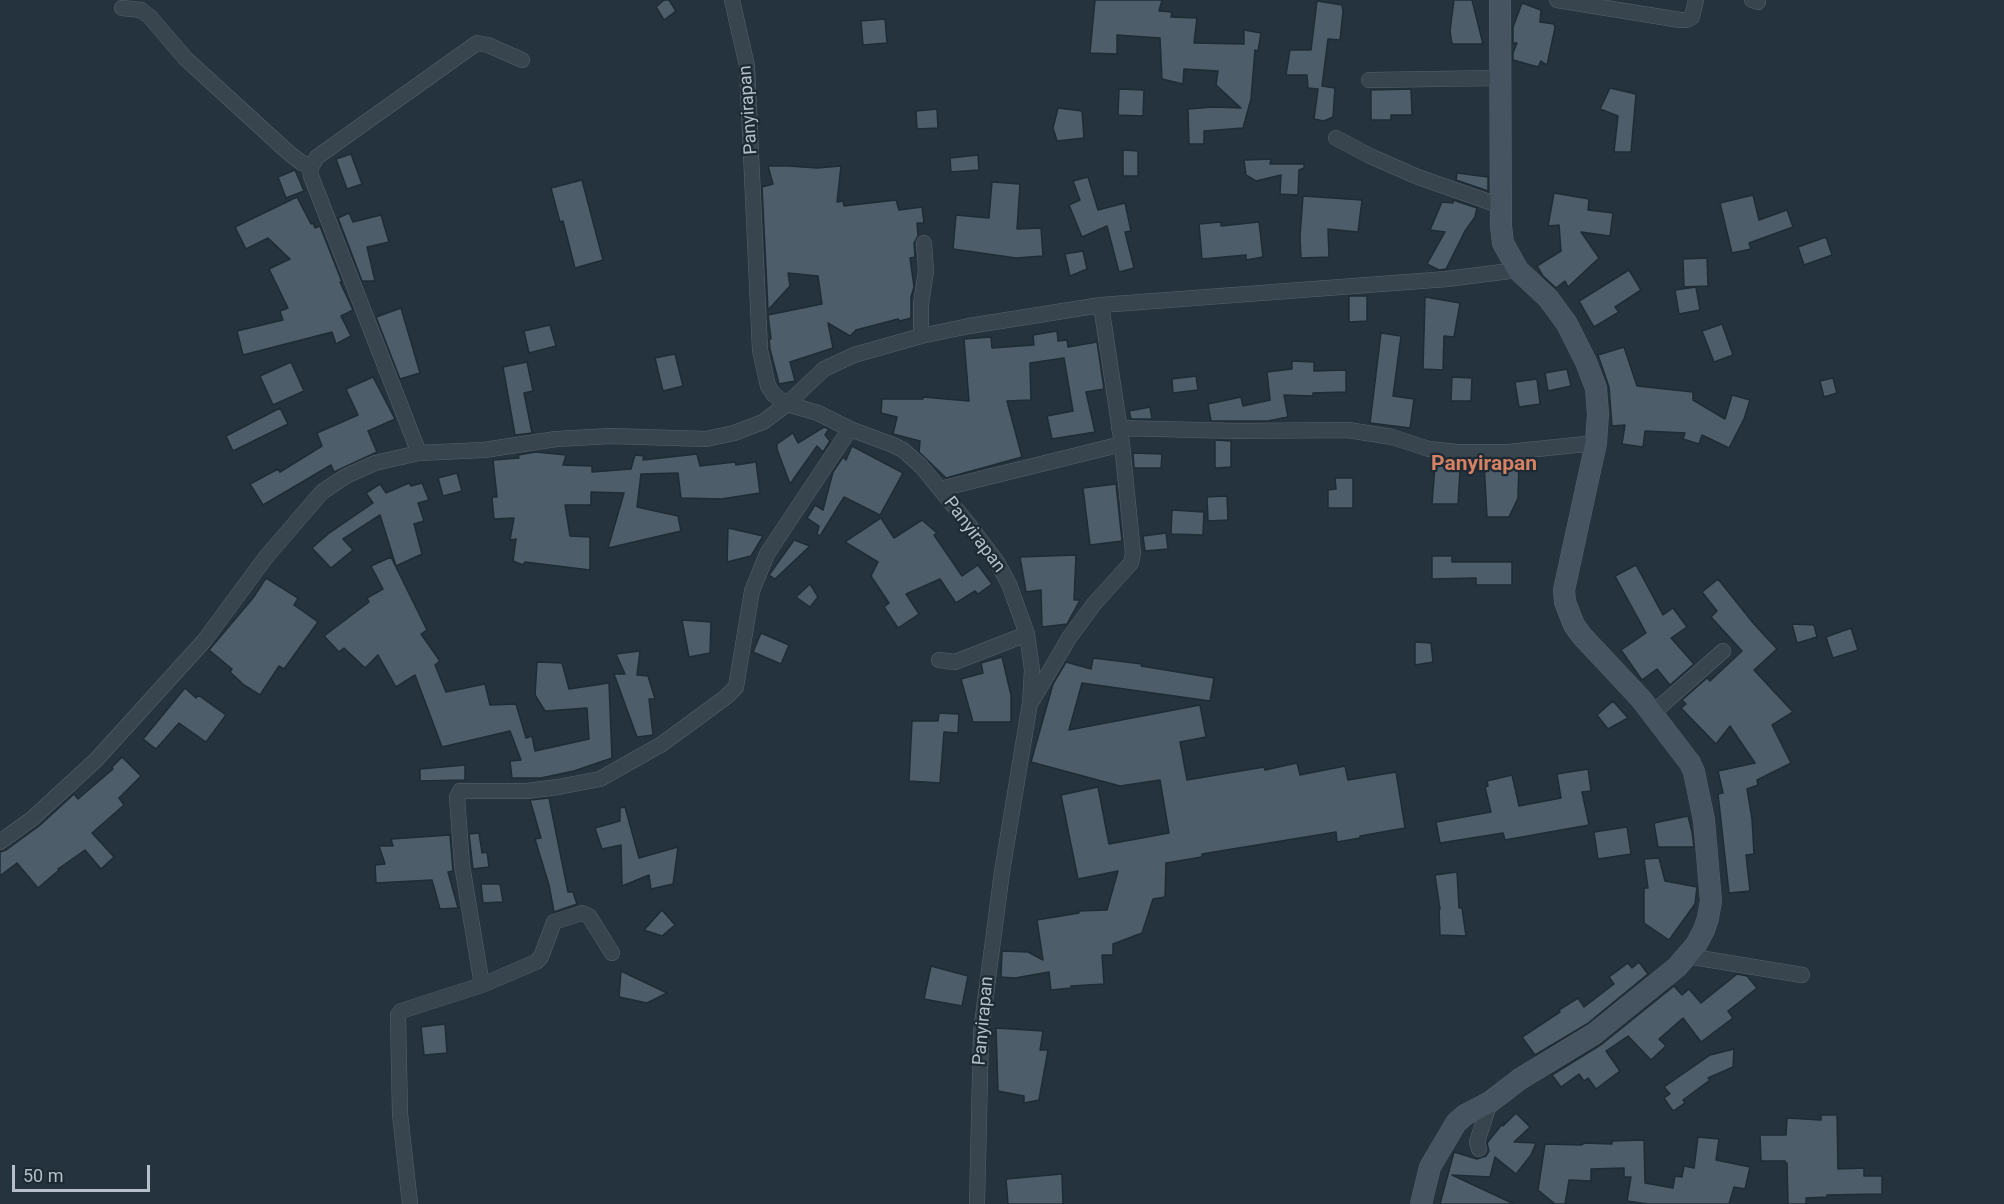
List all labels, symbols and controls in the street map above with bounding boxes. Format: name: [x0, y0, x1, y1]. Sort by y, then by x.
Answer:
street label: Panyirapan: [735, 65, 763, 155]
district label: Panyirapan: [1431, 452, 1537, 478]
street label: Panyirapan: [939, 493, 1009, 577]
street label: Panyirapan: [969, 976, 999, 1066]
scale bar: [15, 1153, 153, 1191]
text: 50 m: [23, 1165, 63, 1186]

